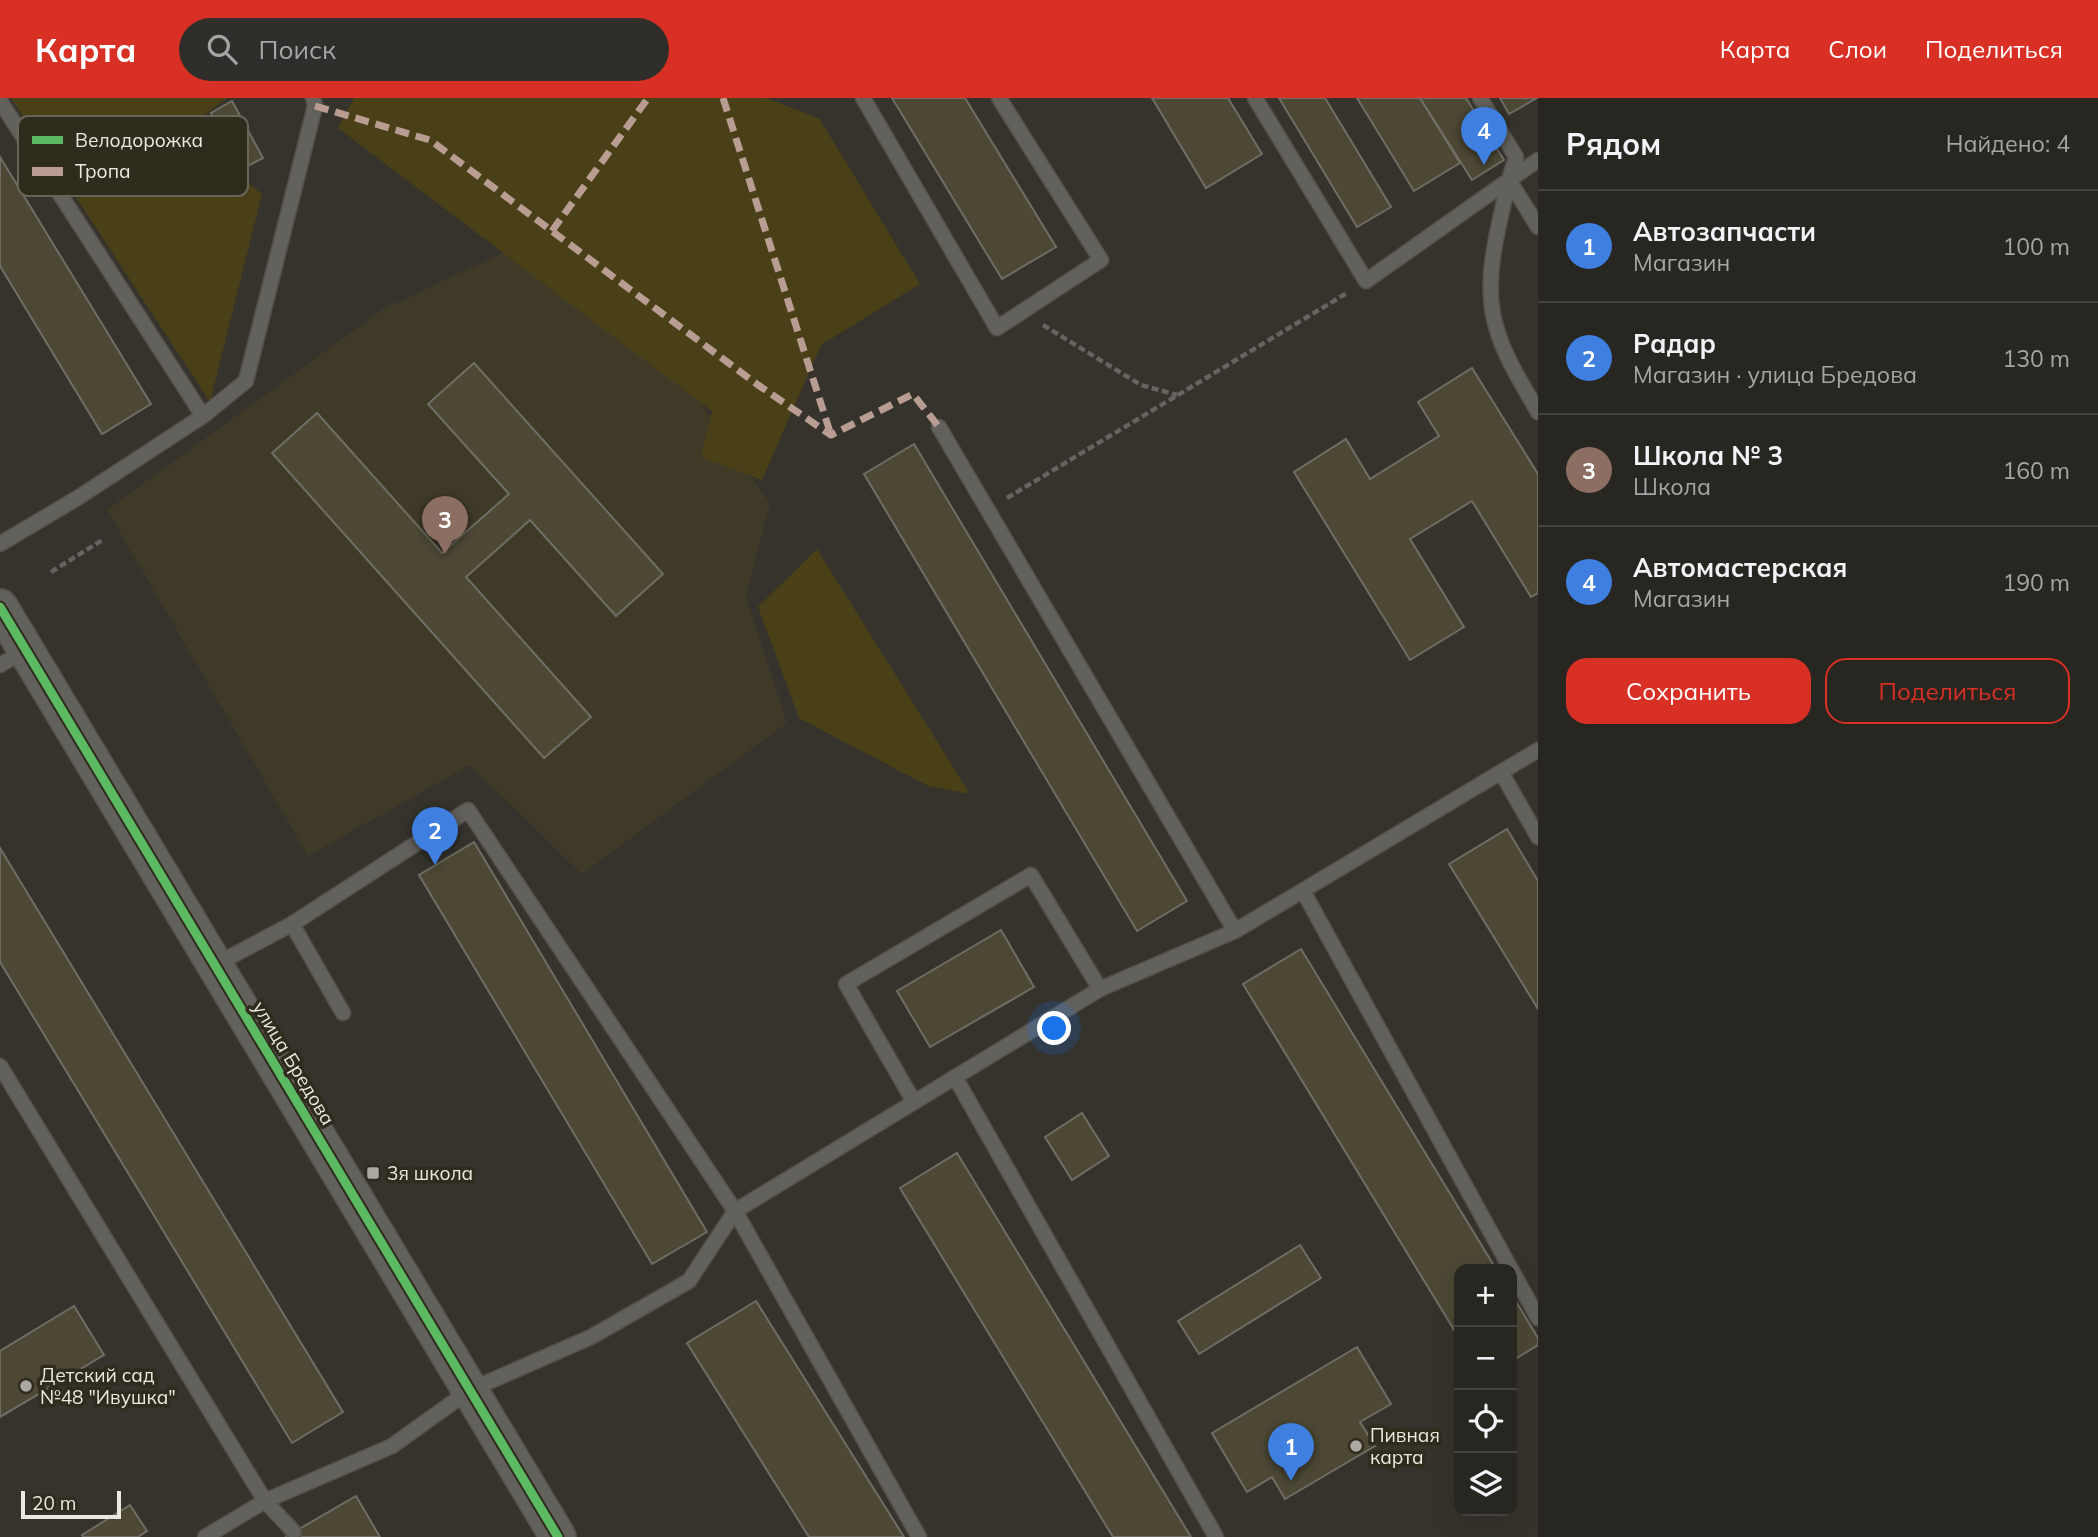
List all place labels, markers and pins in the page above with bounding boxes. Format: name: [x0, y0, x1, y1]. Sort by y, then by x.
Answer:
pin: 4: [1461, 107, 1507, 165]
pin: 3: [422, 496, 468, 554]
pin: 2: [412, 807, 458, 865]
place label: 3я школа: [387, 1161, 473, 1185]
marker: 3я школа: [365, 1165, 381, 1181]
place label: Детский сад №48 "Ивушка": [40, 1363, 176, 1409]
marker: Детский сад №48 "Ивушка": [18, 1378, 34, 1394]
pin: 1: [1268, 1423, 1314, 1481]
place label: Пивная карта: [1370, 1423, 1440, 1469]
marker: Пивная карта: [1348, 1438, 1364, 1454]

